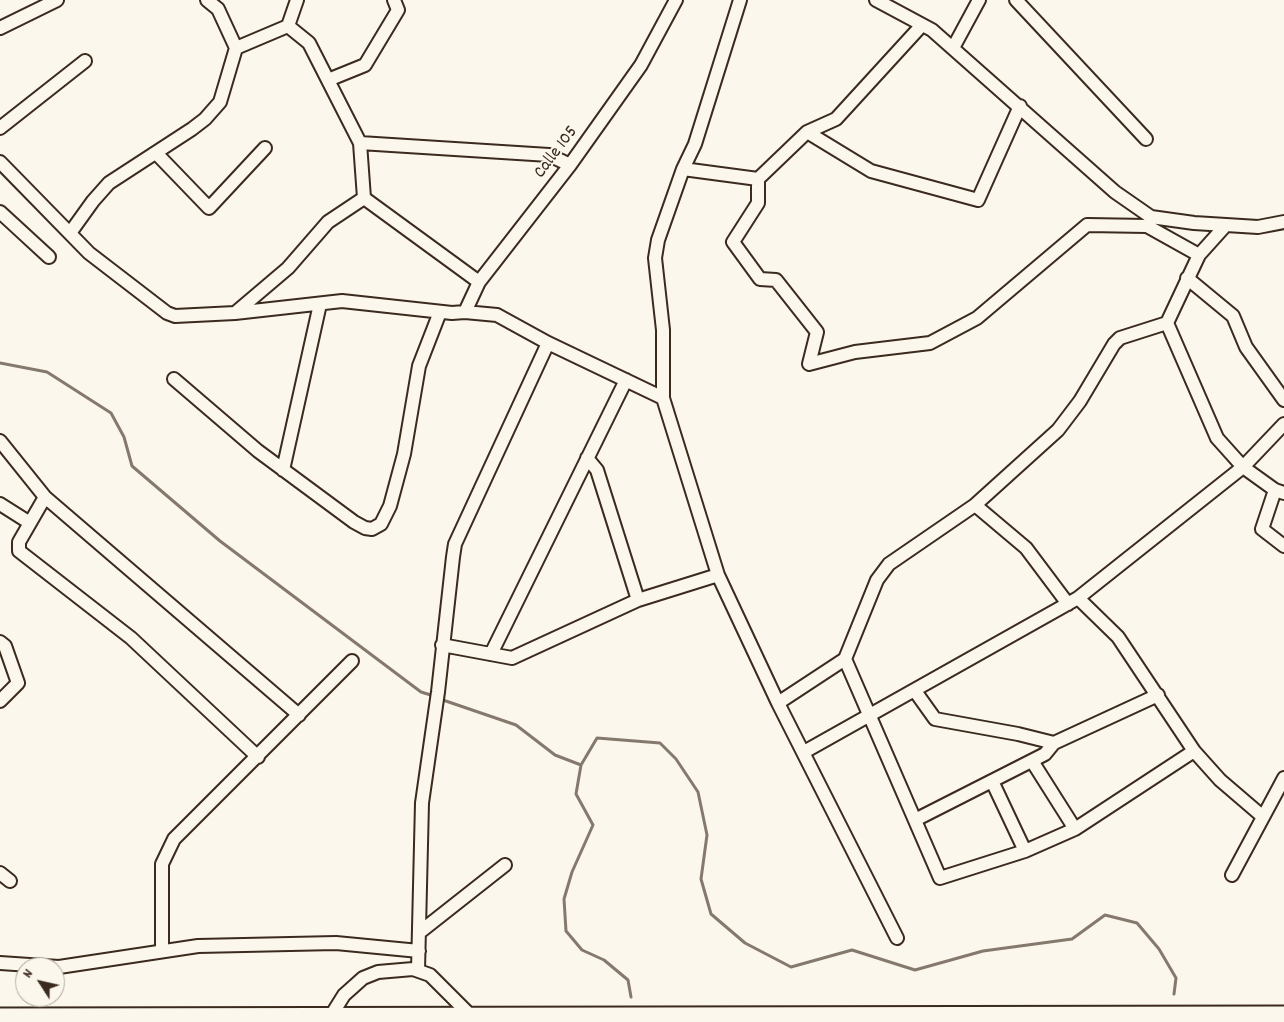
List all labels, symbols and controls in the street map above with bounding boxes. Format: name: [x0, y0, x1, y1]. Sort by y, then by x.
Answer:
street label: Calle 105: [530, 123, 584, 183]
north arrow: [15, 957, 65, 1007]
text: N: [18, 965, 39, 983]

